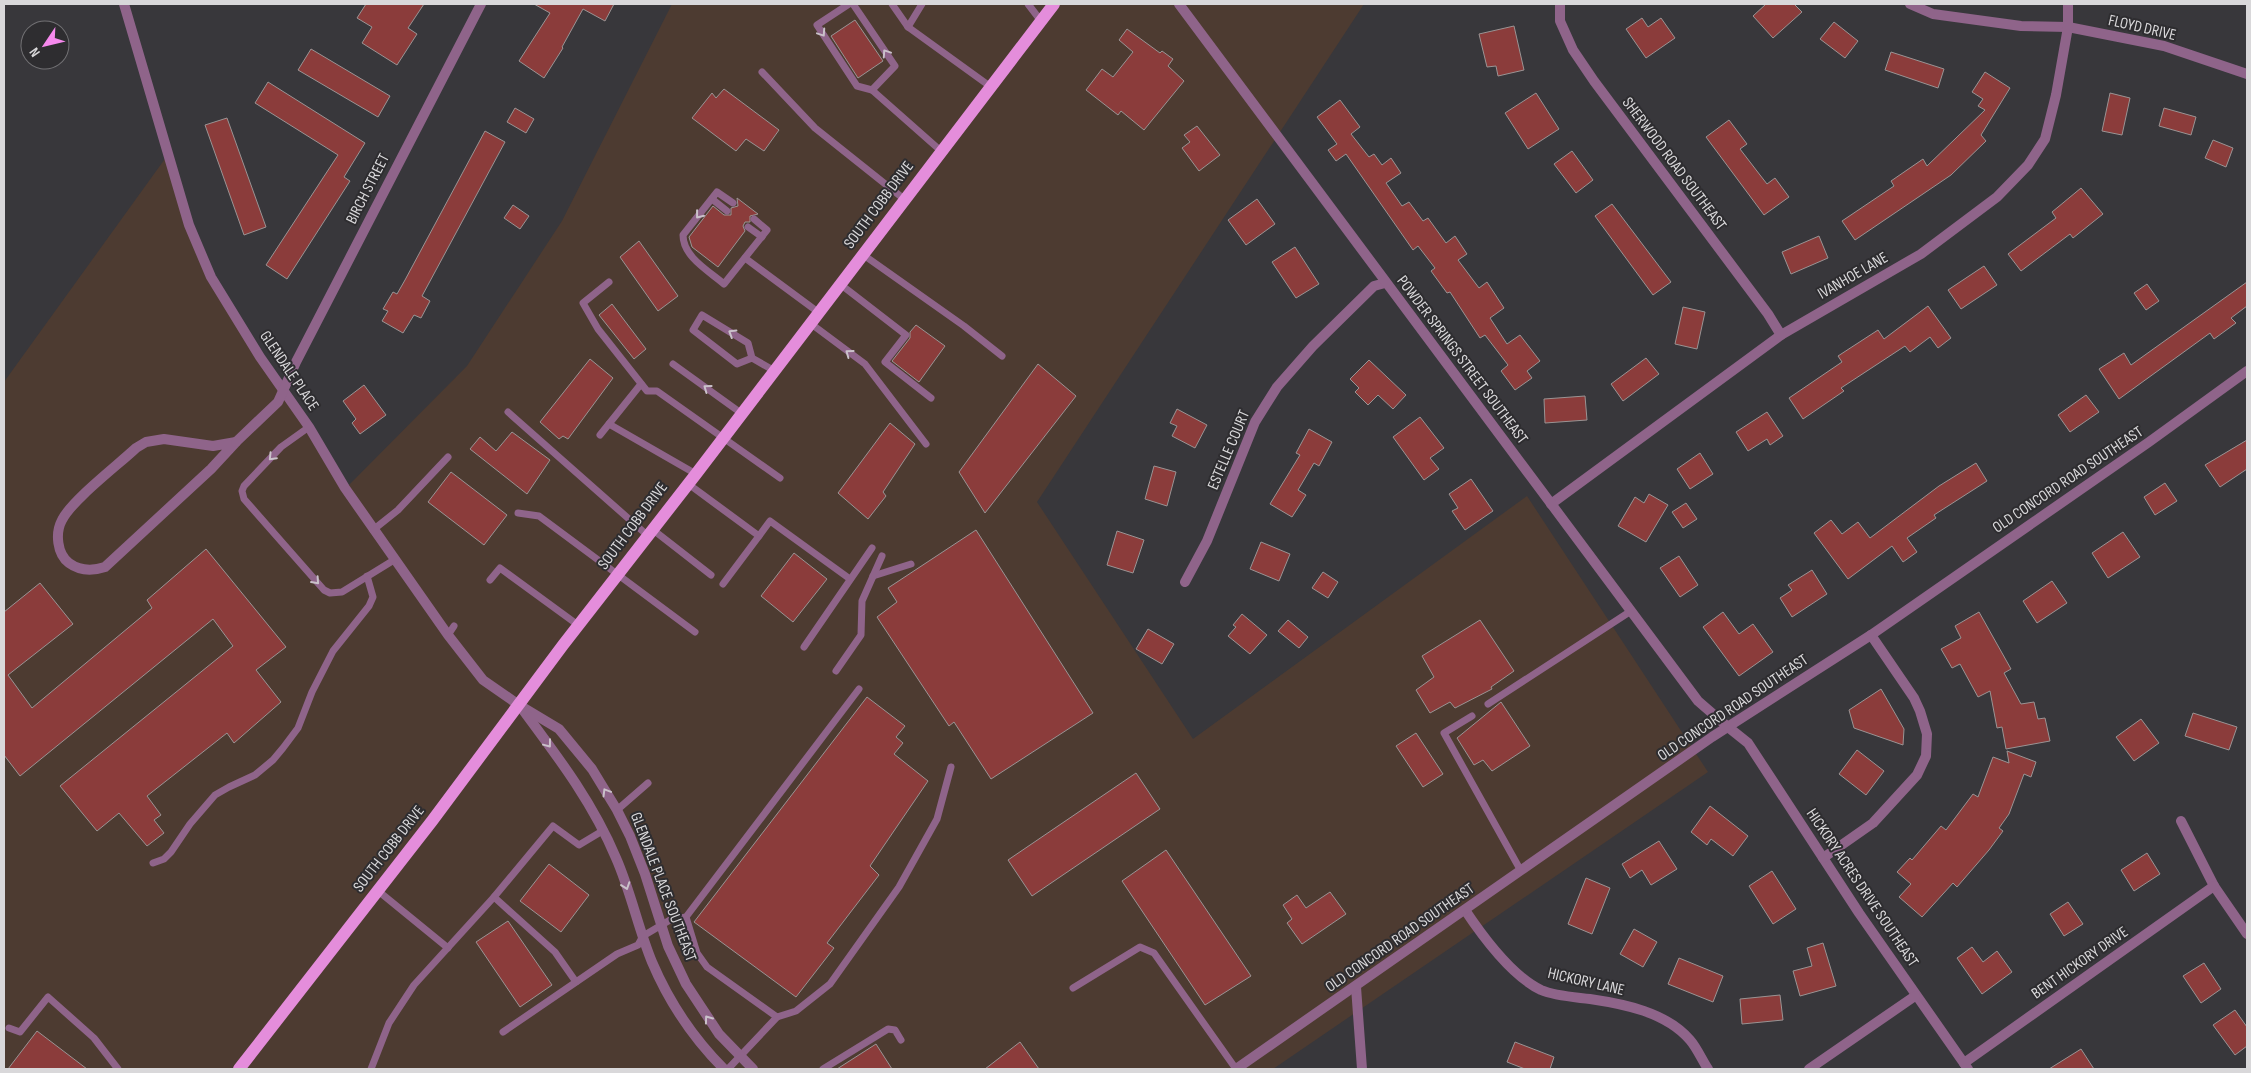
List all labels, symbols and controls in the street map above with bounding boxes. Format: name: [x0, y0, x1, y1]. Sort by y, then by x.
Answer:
street label: FLOYD DRIVE: [2106, 11, 2178, 45]
north arrow: [20, 20, 70, 70]
one-way arrow: [816, 27, 825, 37]
text: N: [26, 44, 44, 60]
one-way arrow: [883, 49, 892, 59]
street label: SHERWOOD ROAD SOUTHEAST: [1618, 94, 1730, 235]
street label: BIRCH STREET: [342, 150, 394, 227]
street label: SOUTH COBB DRIVE: [840, 158, 918, 252]
one-way arrow: [696, 209, 704, 218]
street label: IVANHOE LANE: [1815, 248, 1891, 304]
street label: POWDER SPRINGS STREET SOUTHEAST: [1393, 272, 1532, 448]
street label: GLENDALE PLACE: [255, 327, 323, 415]
one-way arrow: [728, 330, 737, 340]
one-way arrow: [845, 350, 855, 359]
one-way arrow: [703, 385, 713, 394]
street label: ESTELLE COURT: [1204, 407, 1254, 493]
street label: OLD CONCORD ROAD SOUTHEAST: [1989, 422, 2147, 537]
one-way arrow: [268, 452, 277, 461]
street label: SOUTH COBB DRIVE: [594, 479, 672, 573]
one-way arrow: [310, 575, 319, 584]
street label: OLD CONCORD ROAD SOUTHEAST: [1654, 650, 1812, 765]
one-way arrow: [543, 738, 551, 747]
one-way arrow: [603, 788, 613, 797]
street label: SOUTH COBB DRIVE: [349, 802, 429, 896]
street label: HICKORY ACRES DRIVE SOUTHEAST: [1802, 805, 1922, 971]
street label: GLENDALE PLACE SOUTHEAST: [626, 810, 700, 965]
street label: OLD CONCORD ROAD SOUTHEAST: [1322, 879, 1479, 997]
one-way arrow: [620, 881, 630, 889]
street label: BENT HICKORY DRIVE: [2028, 923, 2132, 1003]
street label: HICKORY LANE: [1546, 964, 1626, 1000]
one-way arrow: [705, 1015, 714, 1025]

